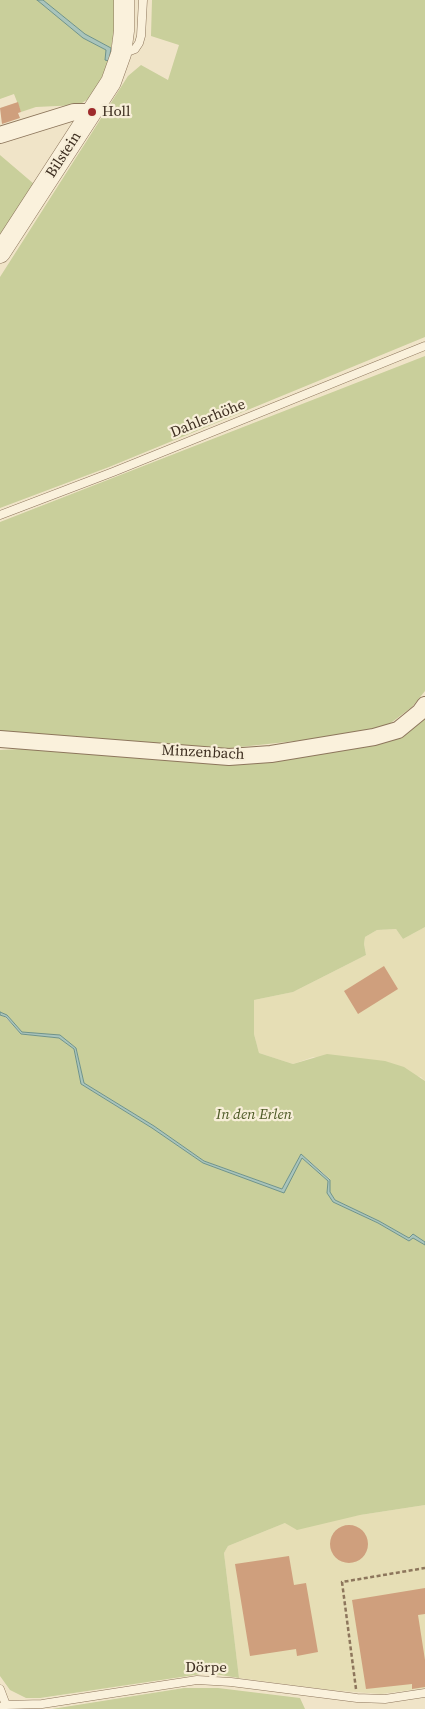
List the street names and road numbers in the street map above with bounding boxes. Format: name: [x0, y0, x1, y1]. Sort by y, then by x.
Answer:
street label: Bilstein: [43, 129, 85, 181]
street label: Dahlerhöhe: [168, 396, 248, 442]
street label: Minzenbach: [161, 742, 245, 764]
street label: Dörpe: [185, 1659, 227, 1677]

